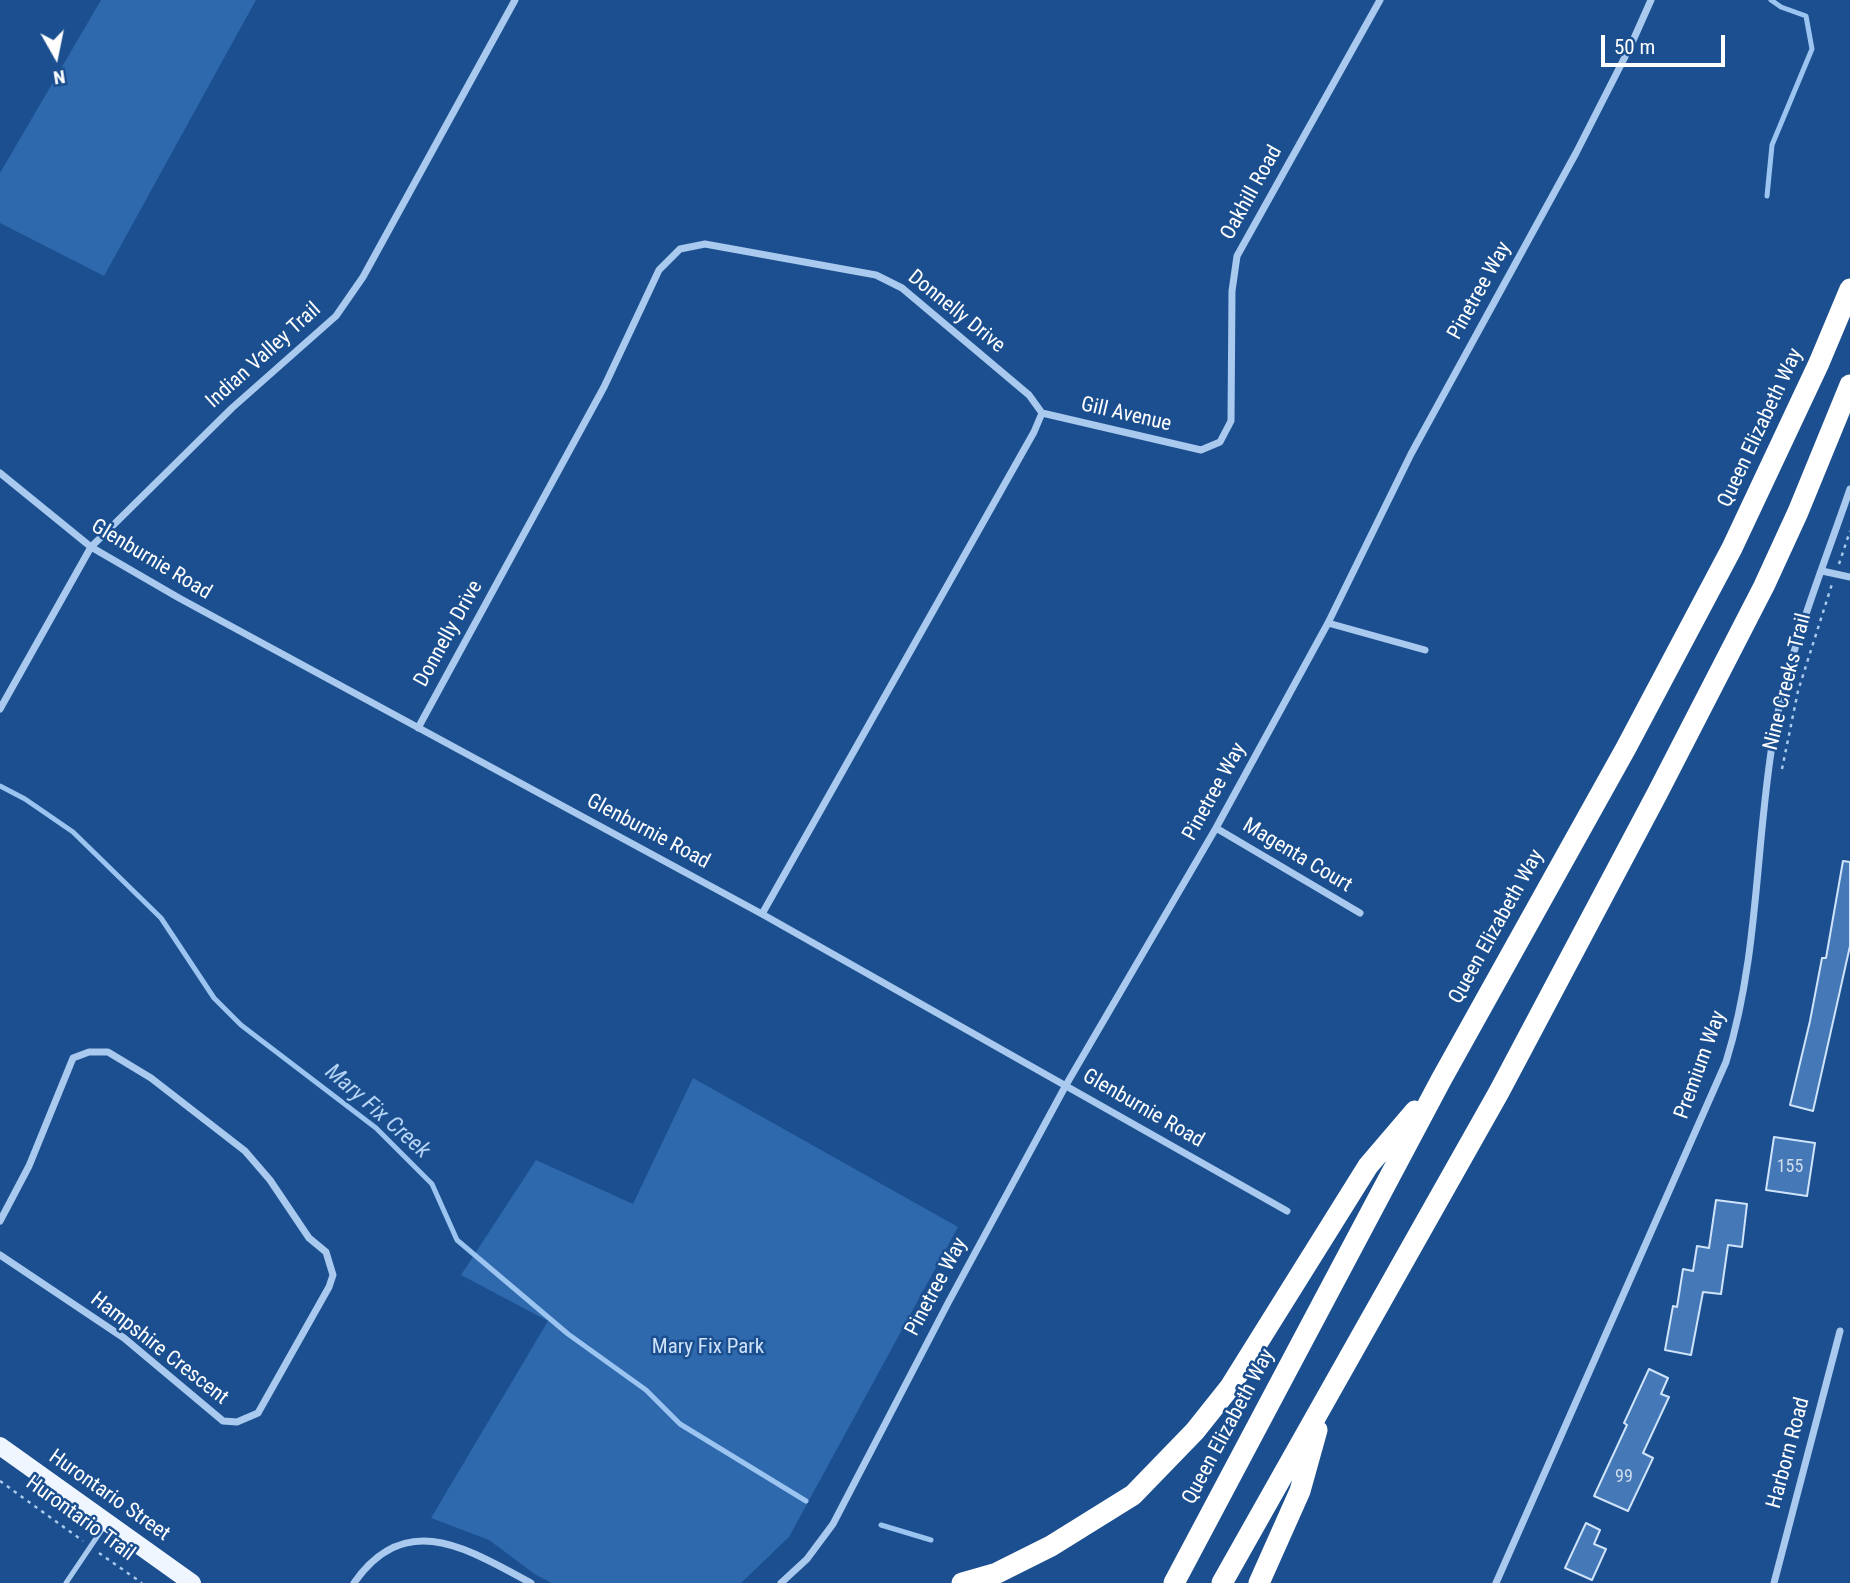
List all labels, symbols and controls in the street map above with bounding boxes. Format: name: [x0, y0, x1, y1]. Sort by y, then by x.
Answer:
north arrow: [21, 21, 91, 91]
scale bar: [1605, 21, 1729, 65]
text: 50 m: [1614, 35, 1655, 59]
text: N: [52, 65, 67, 90]
street label: Oakhill Road: [1216, 142, 1288, 244]
street label: Pinetree Way: [1443, 238, 1517, 344]
street label: Donnelly Drive: [902, 265, 1010, 359]
street label: Indian Valley Trail: [201, 298, 327, 414]
street label: Queen Elizabeth Way: [1713, 345, 1809, 511]
street label: Gill Avenue: [1078, 392, 1174, 438]
street label: Glenburnie Road: [86, 514, 216, 606]
street label: Donnelly Drive: [409, 576, 489, 692]
street label: Nine Creeks Trail: [1759, 611, 1817, 753]
street label: Pinetree Way: [1178, 739, 1252, 845]
street label: Glenburnie Road: [582, 789, 714, 875]
street label: Magenta Court: [1238, 813, 1356, 899]
street label: Queen Elizabeth Way: [1444, 845, 1550, 1009]
street label: Premium Way: [1670, 1007, 1732, 1123]
water label: Mary Fix Creek: [319, 1059, 435, 1165]
street label: Glenburnie Road: [1078, 1064, 1208, 1154]
house number: 155: [1777, 1156, 1803, 1178]
street label: Pinetree Way: [901, 1234, 973, 1340]
street label: Hampshire Crescent: [85, 1287, 233, 1411]
park label: Mary Fix Park: [652, 1335, 764, 1361]
street label: Queen Elizabeth Way: [1177, 1345, 1281, 1509]
street label: Harborn Road: [1762, 1395, 1816, 1511]
street label: Hurontario Street: [44, 1445, 174, 1547]
house number: 99: [1615, 1466, 1633, 1488]
street label: Hurontario Trail: [21, 1471, 139, 1567]

